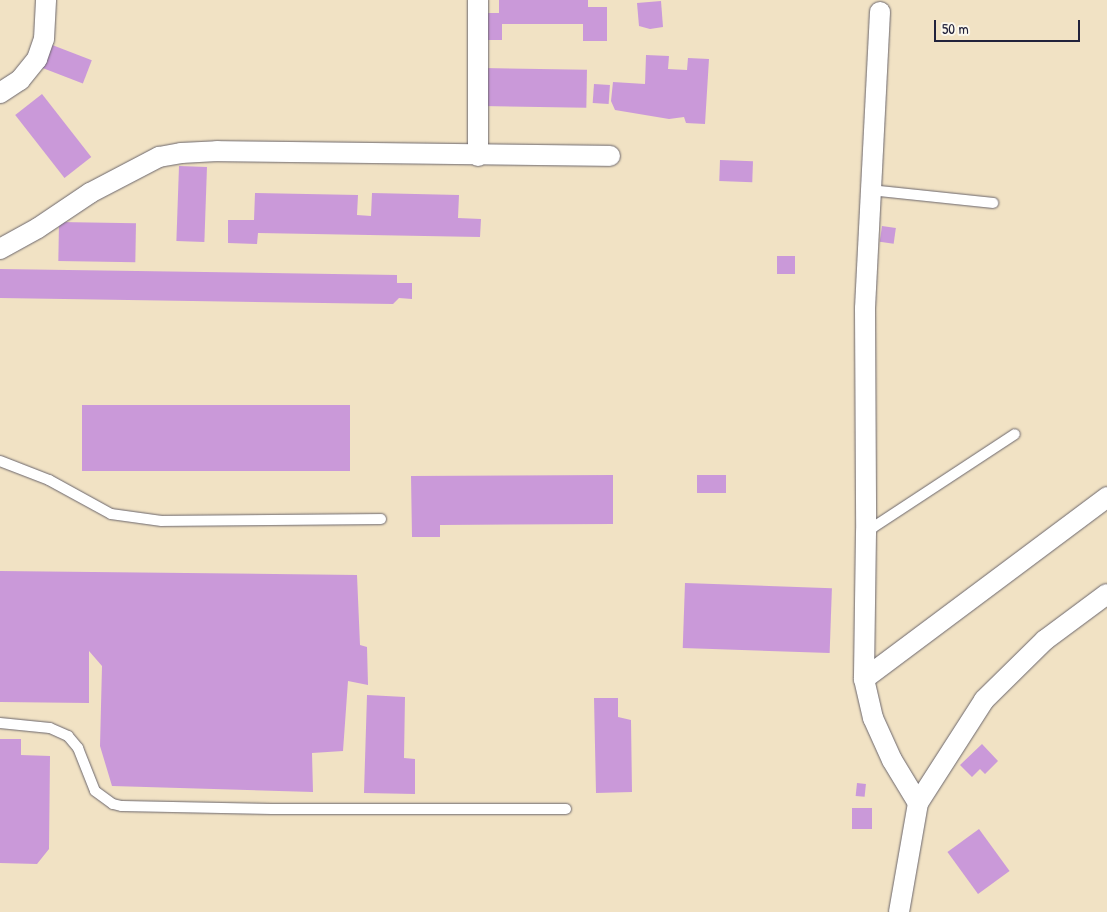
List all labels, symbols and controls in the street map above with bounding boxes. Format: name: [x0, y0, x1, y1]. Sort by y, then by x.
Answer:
scale bar: [937, 10, 1083, 42]
text: 50 m: [942, 18, 969, 39]

